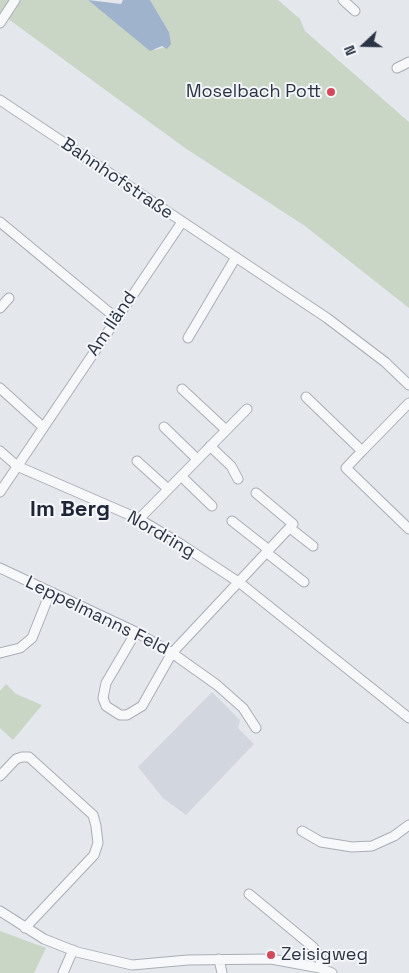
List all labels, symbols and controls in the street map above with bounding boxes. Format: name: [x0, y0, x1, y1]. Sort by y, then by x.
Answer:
north arrow: [339, 20, 389, 70]
text: N: [340, 43, 360, 58]
place label: Moselbach Pott: [186, 81, 321, 103]
marker: Moselbach Pott: [325, 86, 337, 98]
street label: Bahnhofstraße: [57, 134, 177, 224]
street label: Am Iländ: [83, 288, 141, 360]
district label: Im Berg: [30, 497, 110, 523]
street label: Nordring: [123, 507, 199, 563]
street label: Leppelmanns Feld: [22, 572, 172, 660]
place label: Zeisigweg: [281, 944, 368, 966]
marker: Zeisigweg: [265, 949, 277, 961]

